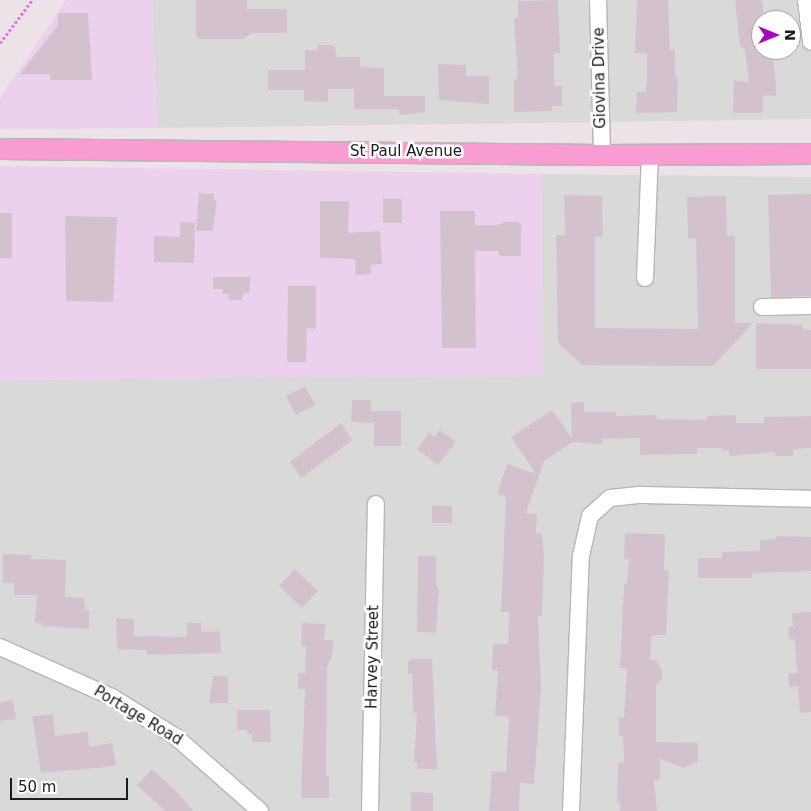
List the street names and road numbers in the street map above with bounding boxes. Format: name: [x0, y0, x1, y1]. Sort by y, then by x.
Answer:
street label: Giovina Drive: [590, 27, 610, 129]
street label: St Paul Avenue: [350, 143, 462, 161]
street label: Harvey Street: [363, 605, 383, 709]
street label: Portage Road: [90, 683, 186, 749]

